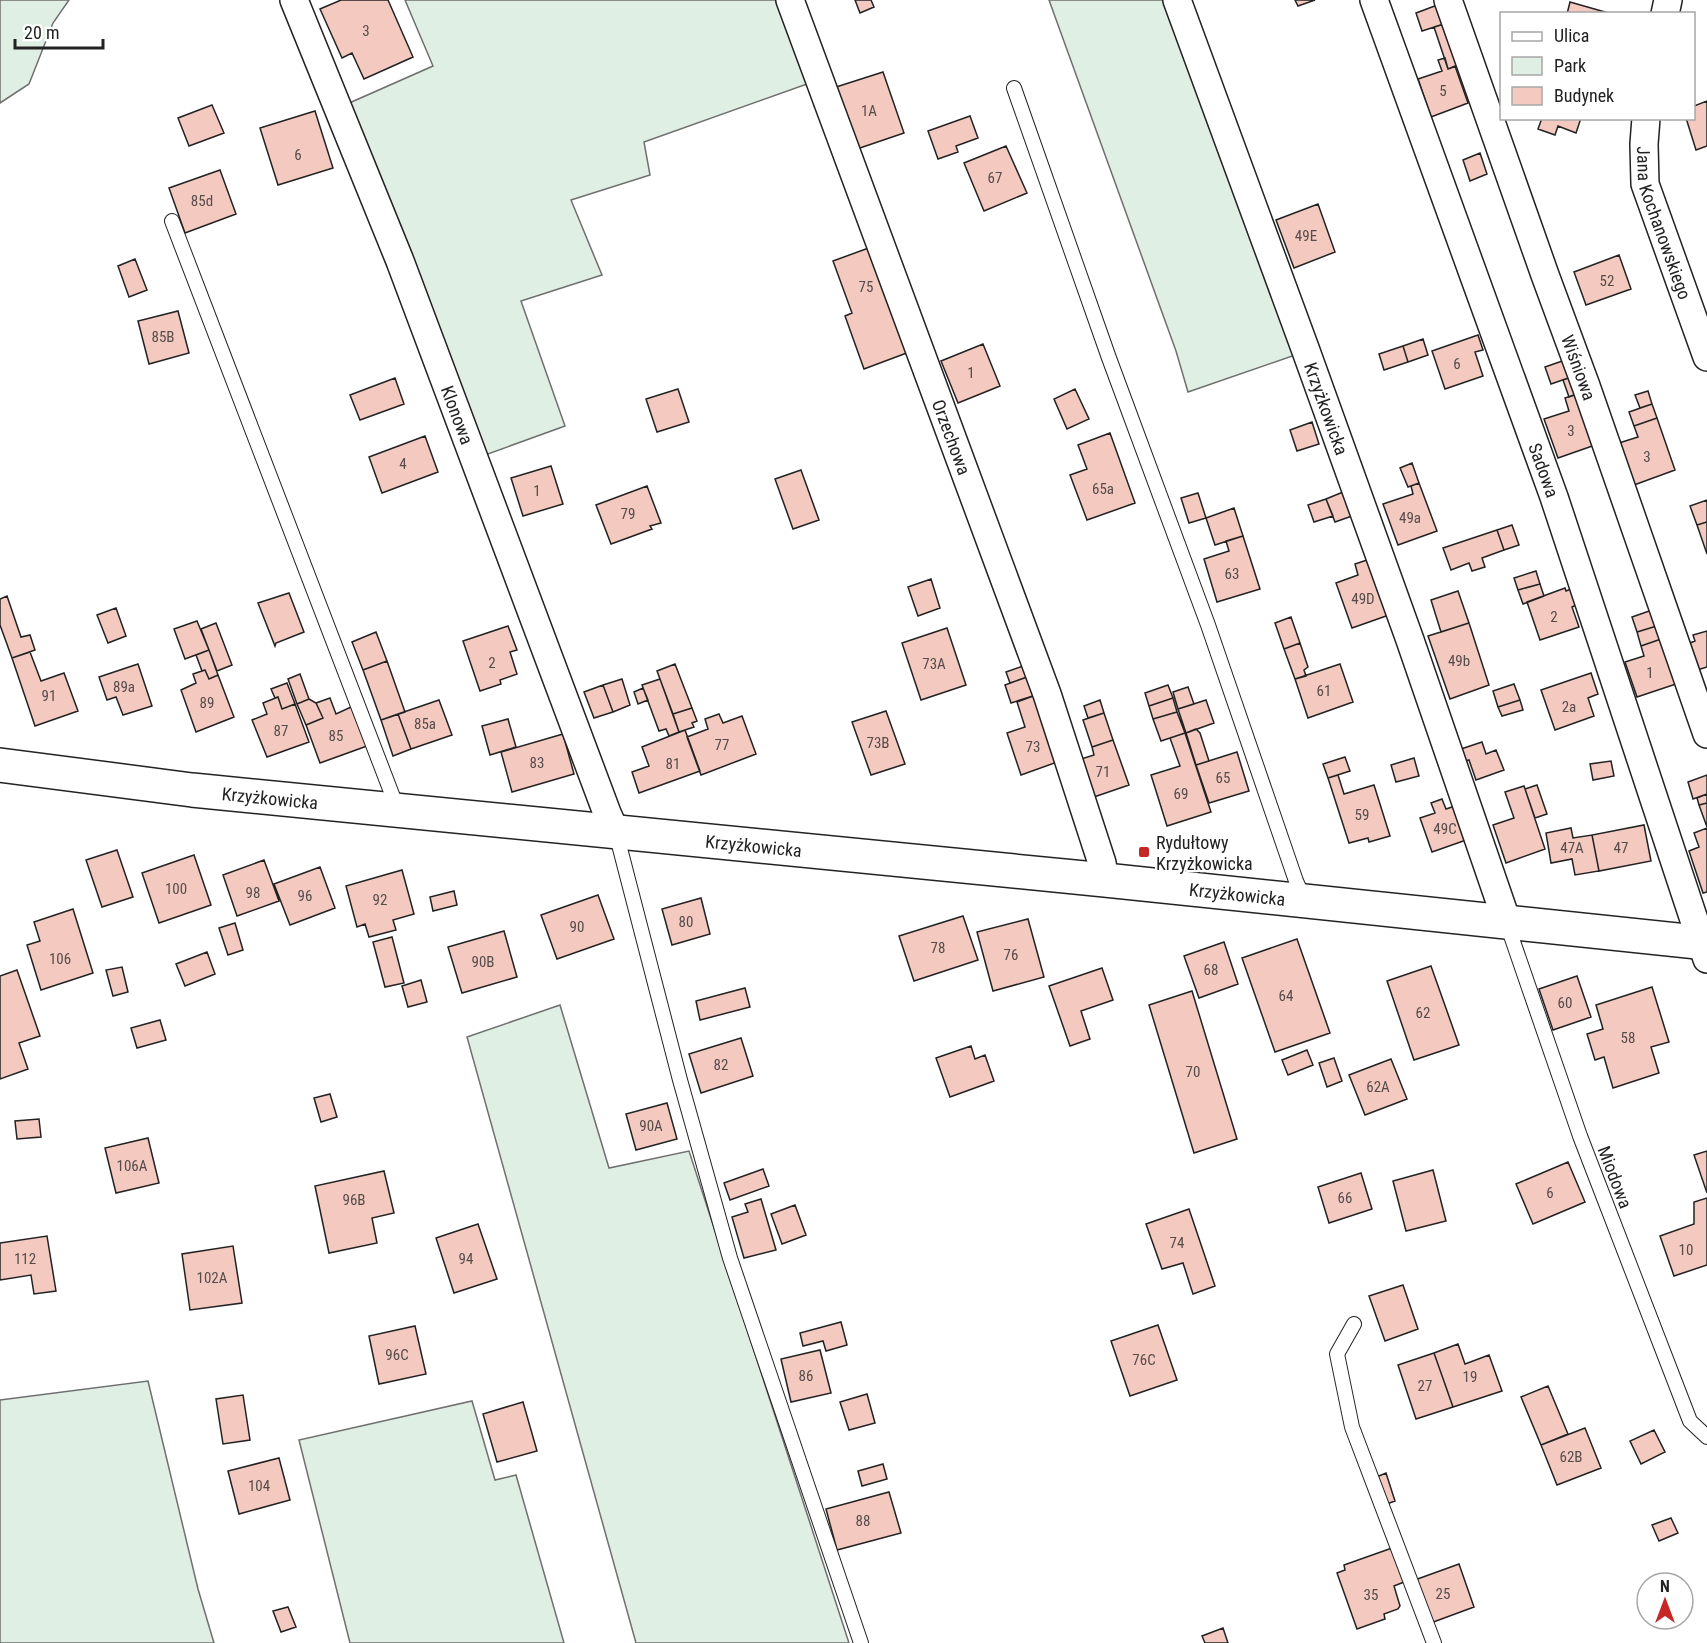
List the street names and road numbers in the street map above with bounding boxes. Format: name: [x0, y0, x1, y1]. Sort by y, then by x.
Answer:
street label: Jana Kochanowskiego: [1634, 146, 1696, 302]
street label: Wiśniowa: [1557, 332, 1601, 403]
street label: Krzyżkowicka: [1300, 359, 1353, 457]
street label: Klonowa: [437, 383, 478, 447]
street label: Orzechowa: [928, 396, 975, 478]
street label: Sadowa: [1525, 440, 1564, 500]
street label: Krzyżkowicka: [221, 782, 319, 813]
street label: Krzyżkowicka: [705, 830, 803, 861]
street label: Krzyżkowicka: [1188, 878, 1286, 909]
street label: Miodowa: [1594, 1143, 1636, 1211]

